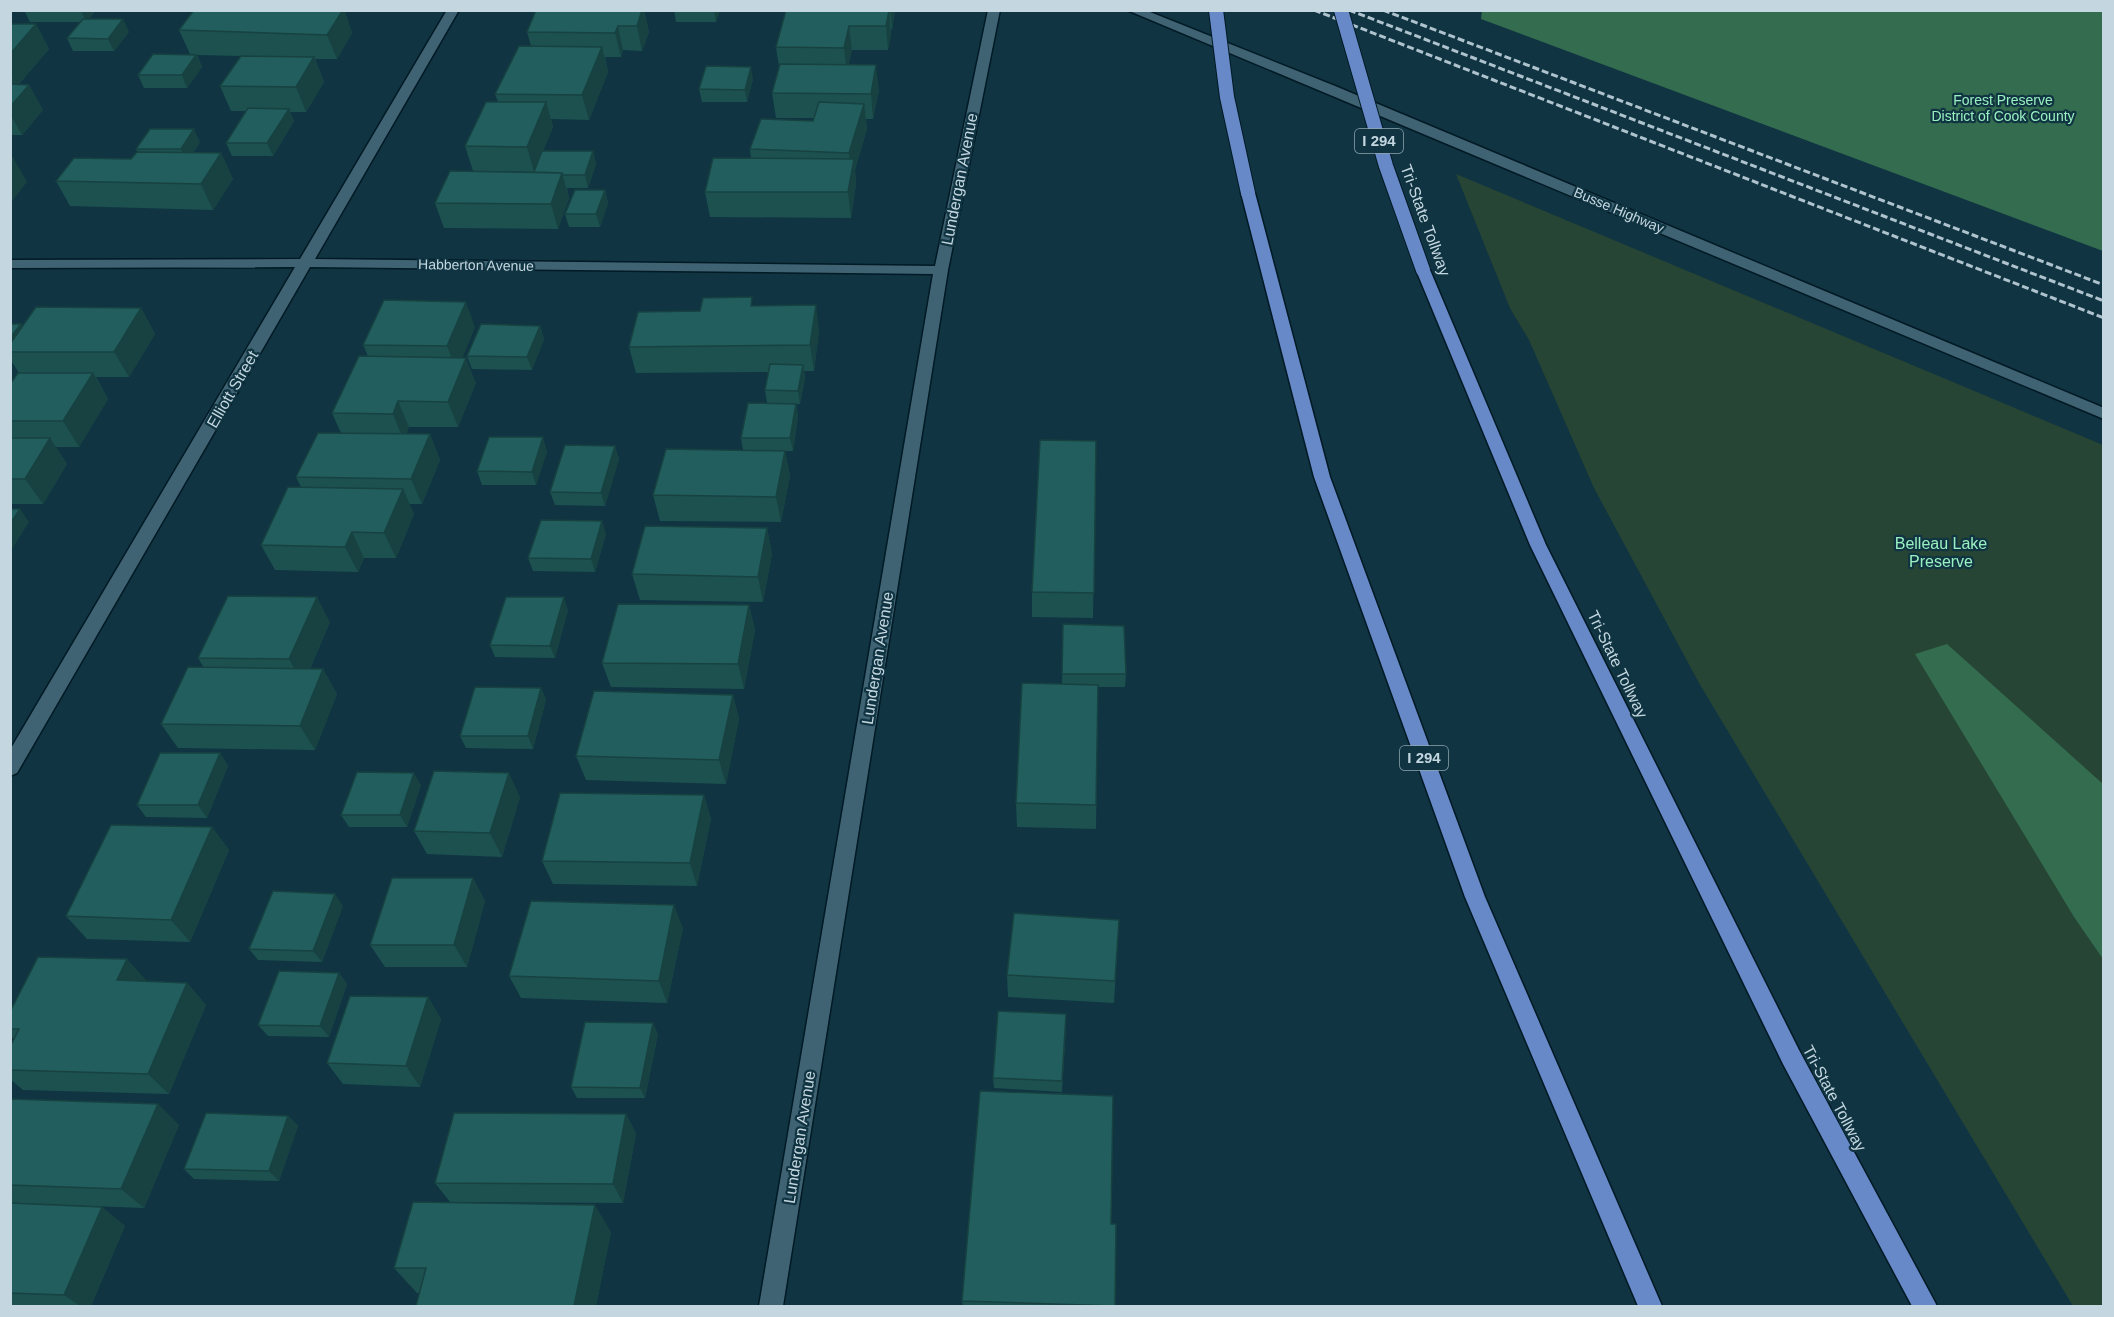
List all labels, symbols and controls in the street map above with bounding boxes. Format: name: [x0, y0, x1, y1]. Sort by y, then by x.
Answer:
park label: Forest Preserve District of Cook County: [1931, 92, 2075, 124]
street label: Lundergan Avenue: [938, 112, 981, 247]
road number: I 294: [1355, 129, 1403, 153]
street label: Tri-State Tollway: [1397, 162, 1454, 278]
street label: Busse Highway: [1571, 184, 1667, 236]
street label: Habberton Avenue: [418, 256, 534, 274]
street label: Elliott Street: [204, 347, 262, 431]
park label: Belleau Lake Preserve: [1895, 535, 1987, 570]
street label: Lundergan Avenue: [859, 590, 896, 726]
street label: Tri-State Tollway: [1584, 608, 1651, 721]
road number: I 294: [1400, 746, 1448, 770]
street label: Tri-State Tollway: [1800, 1042, 1870, 1154]
street label: Lundergan Avenue: [781, 1069, 818, 1205]

